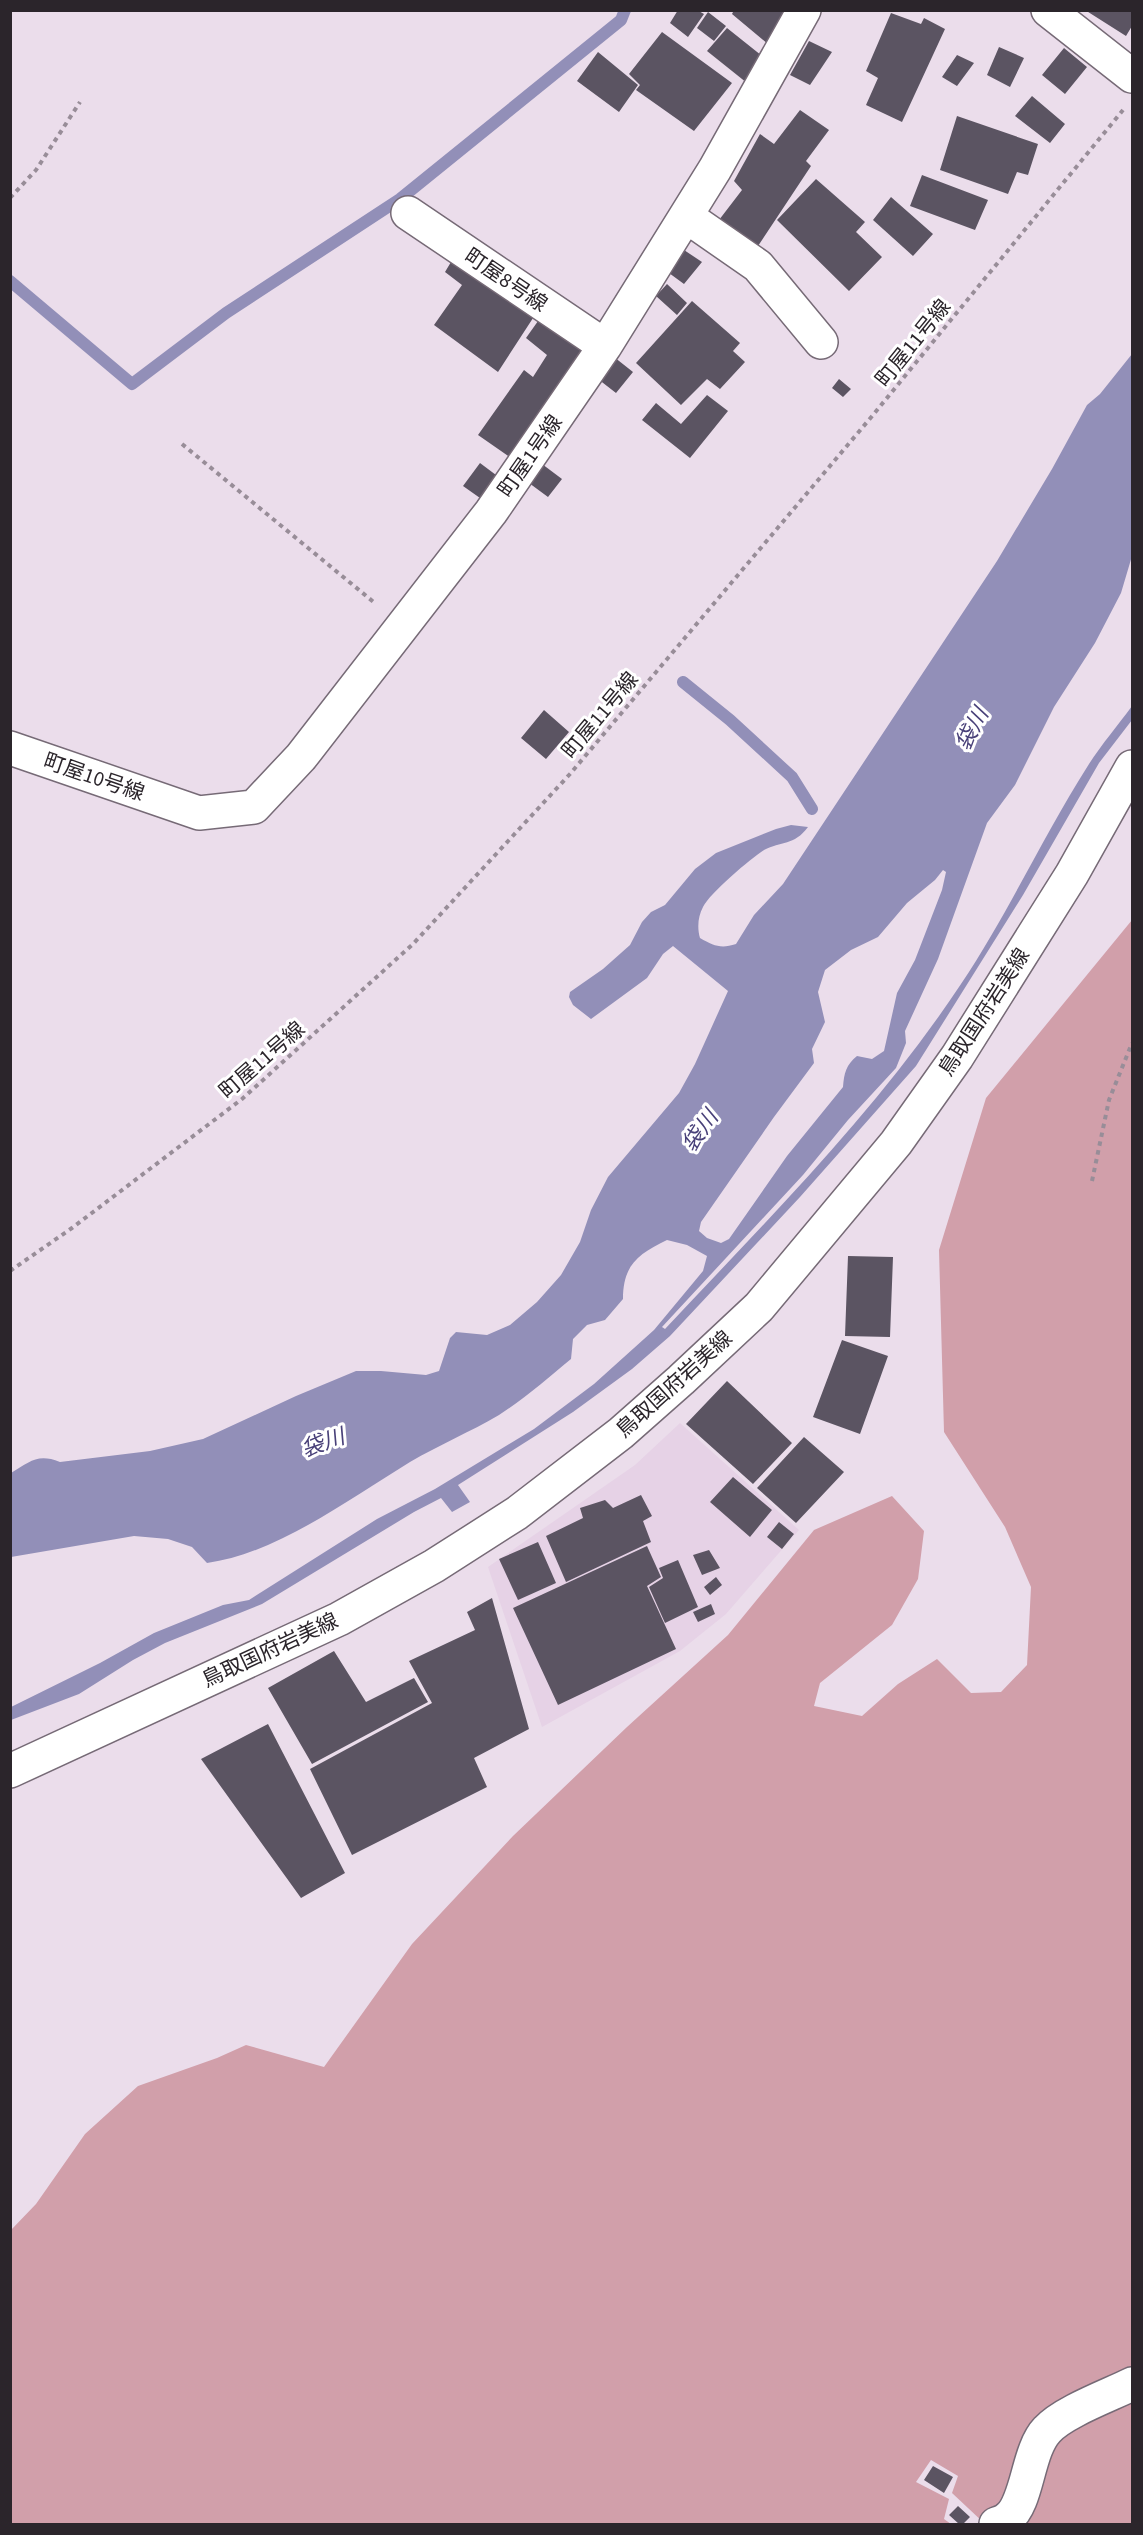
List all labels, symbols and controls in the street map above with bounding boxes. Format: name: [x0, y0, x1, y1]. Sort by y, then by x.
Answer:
street label: 町屋8号線: [458, 241, 554, 319]
street label: 町屋11号線: [868, 293, 958, 393]
street label: 町屋1号線: [491, 409, 569, 503]
street label: 町屋11号線: [555, 665, 645, 765]
water label: 袋川: [947, 700, 998, 756]
street label: 町屋10号線: [40, 746, 148, 808]
street label: 鳥取国府岩美線: [931, 942, 1037, 1082]
street label: 町屋11号線: [213, 1014, 311, 1106]
water label: 袋川: [674, 1102, 727, 1158]
street label: 鳥取国府岩美線: [609, 1324, 739, 1444]
water label: 袋川: [297, 1420, 351, 1465]
street label: 鳥取国府岩美線: [197, 1605, 343, 1695]

